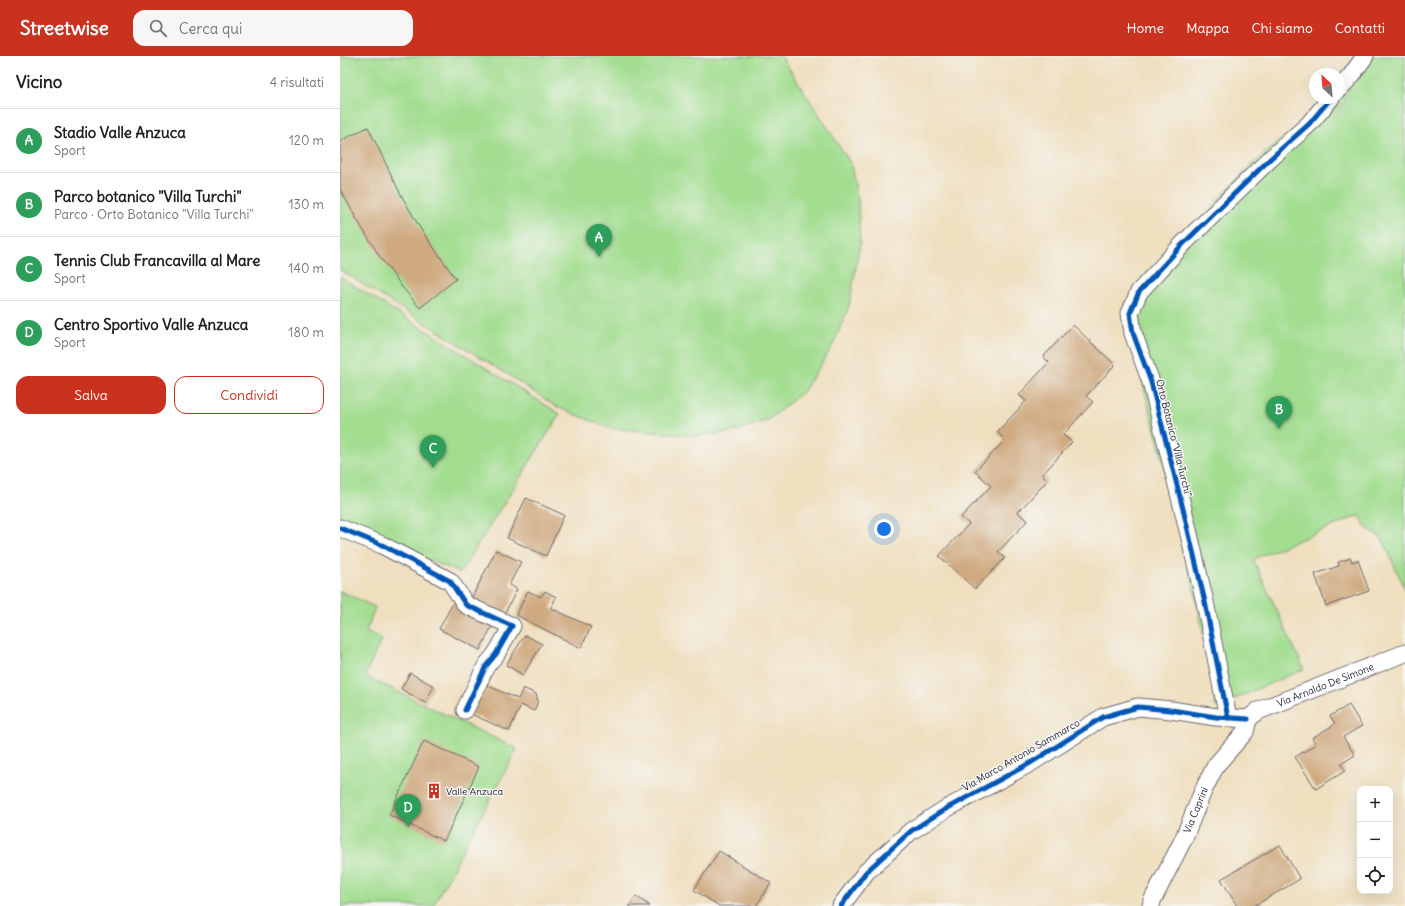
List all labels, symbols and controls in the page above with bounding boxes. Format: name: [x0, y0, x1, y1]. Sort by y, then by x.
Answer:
search box: [133, 10, 413, 46]
text: Streetwise: [20, 16, 109, 40]
icon: search: [147, 17, 169, 39]
text: Cerca qui: [179, 19, 242, 38]
text: Home: [1126, 19, 1164, 37]
text: Mappa: [1186, 19, 1229, 37]
text: Chi siamo: [1251, 19, 1313, 37]
text: Contatti: [1335, 19, 1385, 37]
north arrow: [1309, 68, 1345, 104]
text: Vicino: [16, 71, 62, 93]
text: 4 risultati: [270, 74, 324, 91]
text: Stadio Valle Anzuca: [54, 123, 186, 142]
text: A: [25, 132, 33, 149]
text: 120 m: [289, 132, 324, 149]
text: Sport: [54, 142, 86, 159]
text: Parco botanico "Villa Turchi": [54, 187, 242, 206]
text: B: [25, 196, 33, 213]
text: 130 m: [288, 196, 324, 213]
text: Parco · Orto Botanico "Villa Turchi": [54, 206, 254, 223]
pin: A: [586, 224, 612, 257]
text: Tennis Club Francavilla al Mare: [54, 251, 260, 270]
text: C: [25, 260, 33, 277]
text: 140 m: [288, 260, 324, 277]
text: Sport: [54, 270, 86, 287]
text: Centro Sportivo Valle Anzuca: [54, 315, 248, 334]
text: D: [24, 324, 34, 341]
text: 180 m: [288, 324, 324, 341]
text: Sport: [54, 334, 86, 351]
button: Salva: [16, 376, 166, 414]
button: Condividi: [174, 376, 324, 414]
street label: Orto Botanico "Villa Turchi": [1153, 378, 1195, 498]
pin: B: [1266, 396, 1292, 429]
pin: C: [420, 435, 446, 468]
your location: [874, 519, 894, 539]
street label: Via Arnaldo De Simone: [1275, 660, 1375, 709]
street label: Via Marco Antonio Sammarco: [960, 716, 1082, 794]
building icon: Valle Anzuca: [425, 782, 443, 800]
place label: Valle Anzuca: [446, 785, 504, 798]
street label: Via Caprini: [1180, 785, 1211, 835]
map controls: [1357, 786, 1393, 894]
button: +: [1357, 786, 1393, 822]
pin: D: [395, 794, 421, 827]
button: −: [1357, 822, 1393, 858]
button: locate: [1357, 858, 1393, 894]

